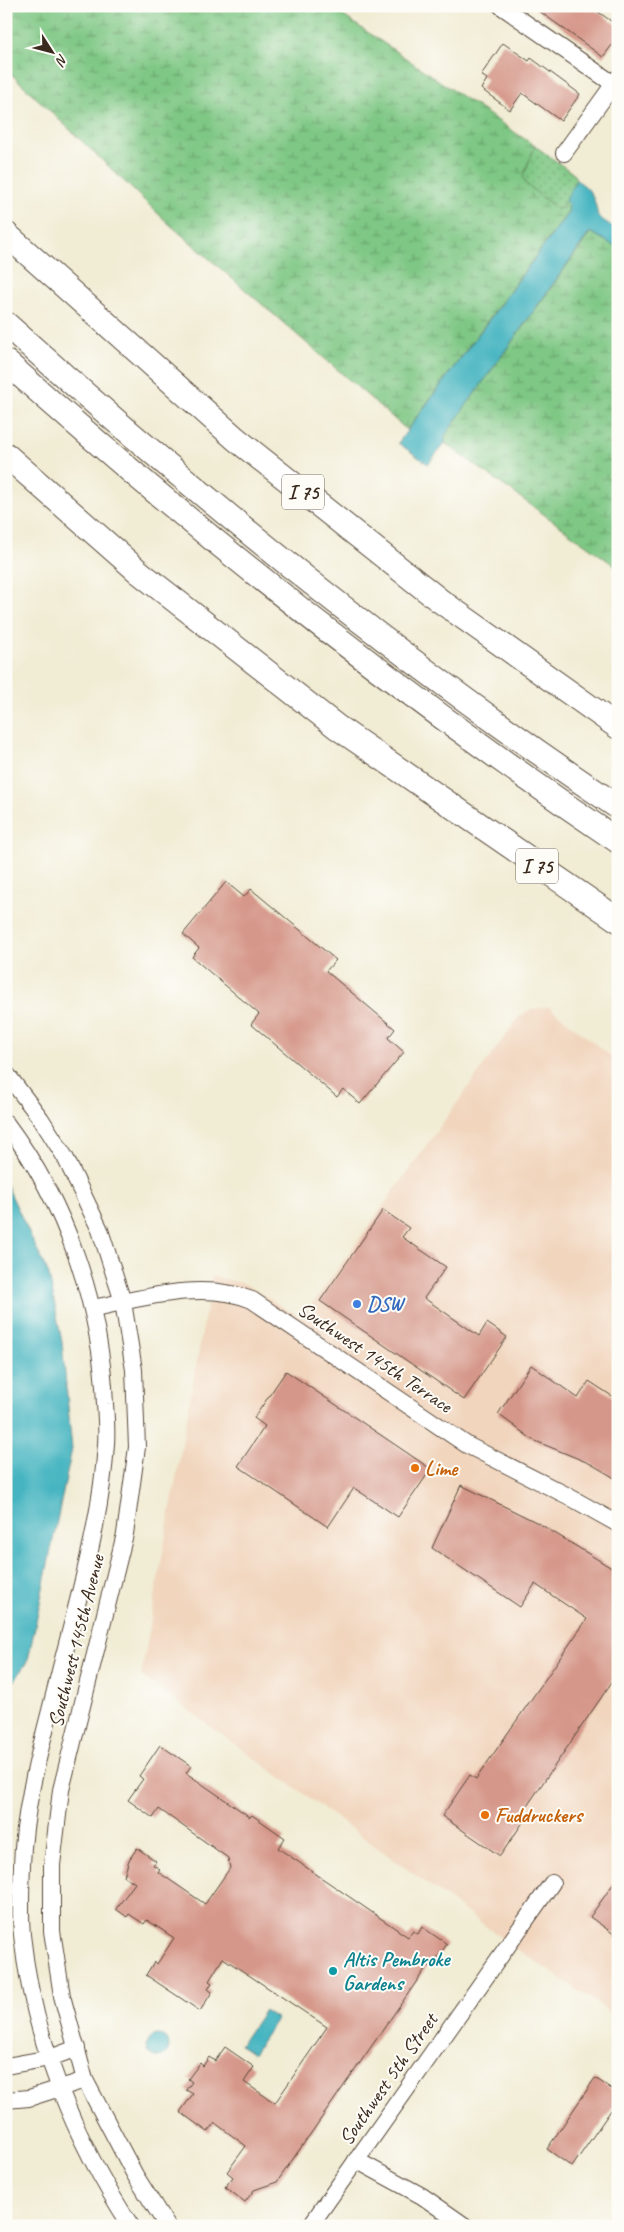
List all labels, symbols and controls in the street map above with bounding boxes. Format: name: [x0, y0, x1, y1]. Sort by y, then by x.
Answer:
north arrow: [28, 28, 78, 78]
text: N: [51, 51, 72, 70]
road number: I 75: [282, 474, 324, 510]
road number: I 75: [516, 848, 558, 884]
place label: DSW: [367, 1291, 406, 1317]
street label: Southwest 145th Terrace: [293, 1296, 458, 1419]
marker: DSW: [351, 1298, 363, 1310]
place label: Lime: [425, 1455, 459, 1481]
marker: Lime: [409, 1462, 421, 1474]
street label: Southwest 145th Avenue: [42, 1551, 110, 1730]
place label: Fuddruckers: [495, 1802, 585, 1828]
marker: Fuddruckers: [479, 1809, 491, 1821]
place label: Altis Pembroke Gardens: [343, 1946, 451, 1996]
marker: Altis Pembroke Gardens: [327, 1965, 339, 1977]
street label: Southwest 5th Street: [333, 2006, 444, 2150]

